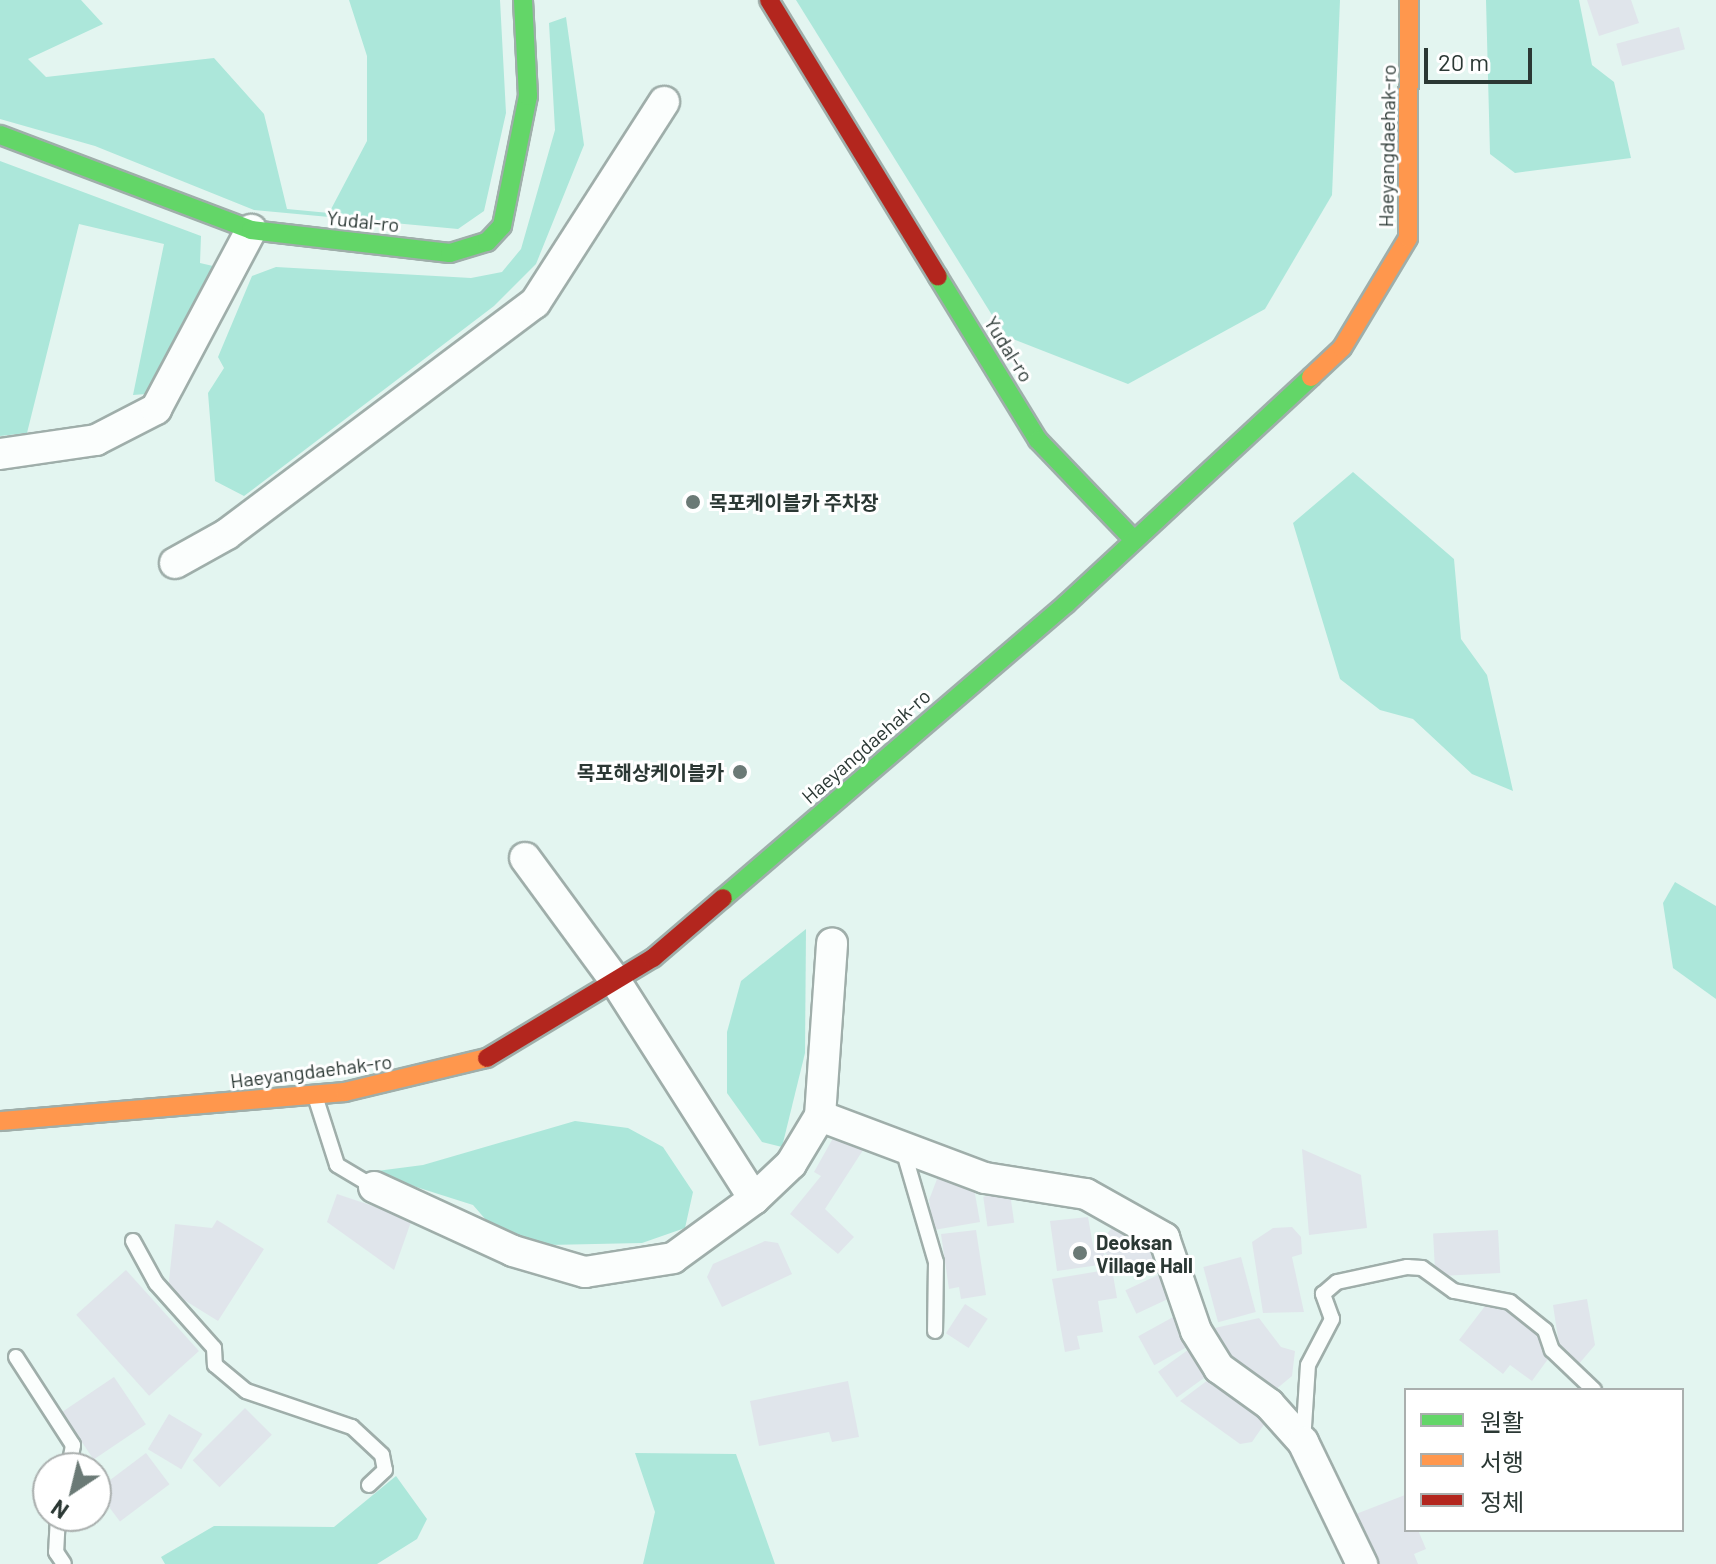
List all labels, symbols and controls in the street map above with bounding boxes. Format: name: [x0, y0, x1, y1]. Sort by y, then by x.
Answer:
scale bar: [1428, 32, 1536, 82]
text: 20 m: [1438, 47, 1489, 76]
street label: Haeyangdaehak-ro: [1374, 64, 1400, 228]
street label: Yudal-ro: [325, 205, 401, 237]
street label: Yudal-ro: [979, 312, 1039, 386]
place label: 목포케이블카 주차장: [709, 490, 879, 514]
marker: 목포케이블카 주차장: [684, 493, 702, 511]
street label: Haeyangdaehak-ro: [797, 684, 935, 808]
place label: 목포해상케이블카: [577, 760, 724, 784]
marker: 목포해상케이블카: [731, 763, 749, 781]
street label: Haeyangdaehak-ro: [229, 1049, 393, 1093]
place label: Deoksan Village Hall: [1096, 1230, 1193, 1277]
marker: Deoksan Village Hall: [1071, 1244, 1089, 1262]
legend: [1404, 1388, 1684, 1532]
text: 원활: [1480, 1407, 1524, 1436]
text: 서행: [1480, 1447, 1524, 1476]
north arrow: [32, 1452, 112, 1532]
text: 정체: [1480, 1487, 1524, 1516]
text: N: [46, 1495, 73, 1525]

